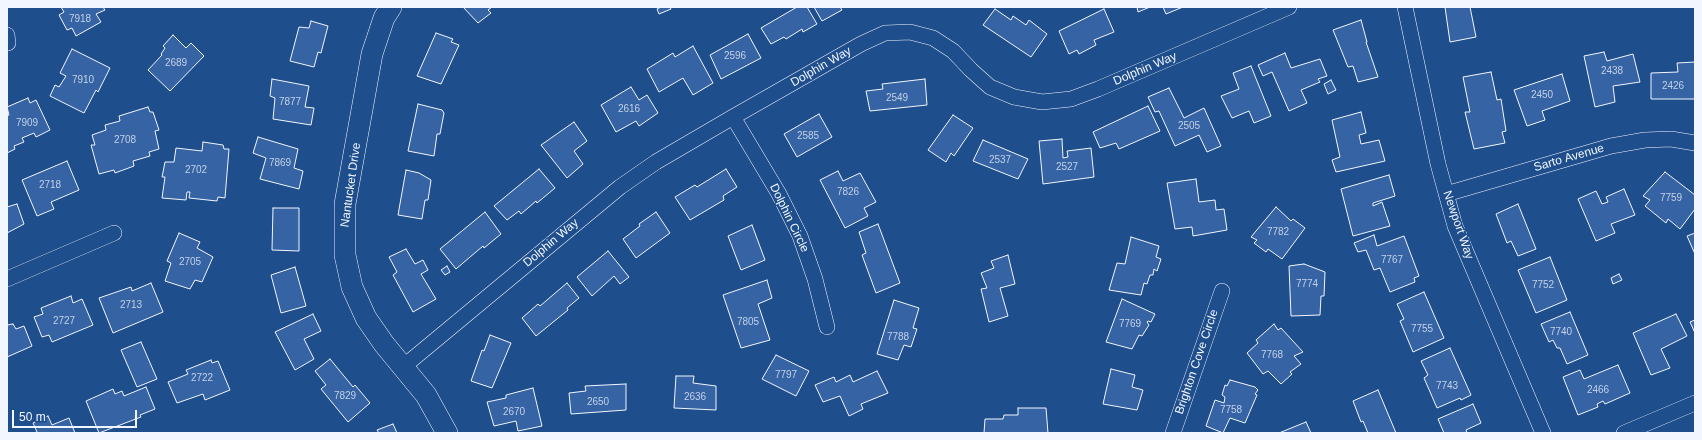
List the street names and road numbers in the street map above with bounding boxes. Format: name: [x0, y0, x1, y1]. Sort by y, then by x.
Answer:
street label: Dolphin Way: [788, 44, 854, 90]
street label: Dolphin Way: [1111, 49, 1179, 89]
street label: Sarto Avenue: [1532, 141, 1606, 175]
street label: Nantucket Drive: [338, 142, 364, 228]
street label: Dolphin Circle: [766, 181, 812, 255]
street label: Newport Way: [1440, 189, 1476, 261]
street label: Dolphin Way: [520, 216, 582, 270]
street label: Brighton Cove Circle: [1172, 308, 1222, 416]

